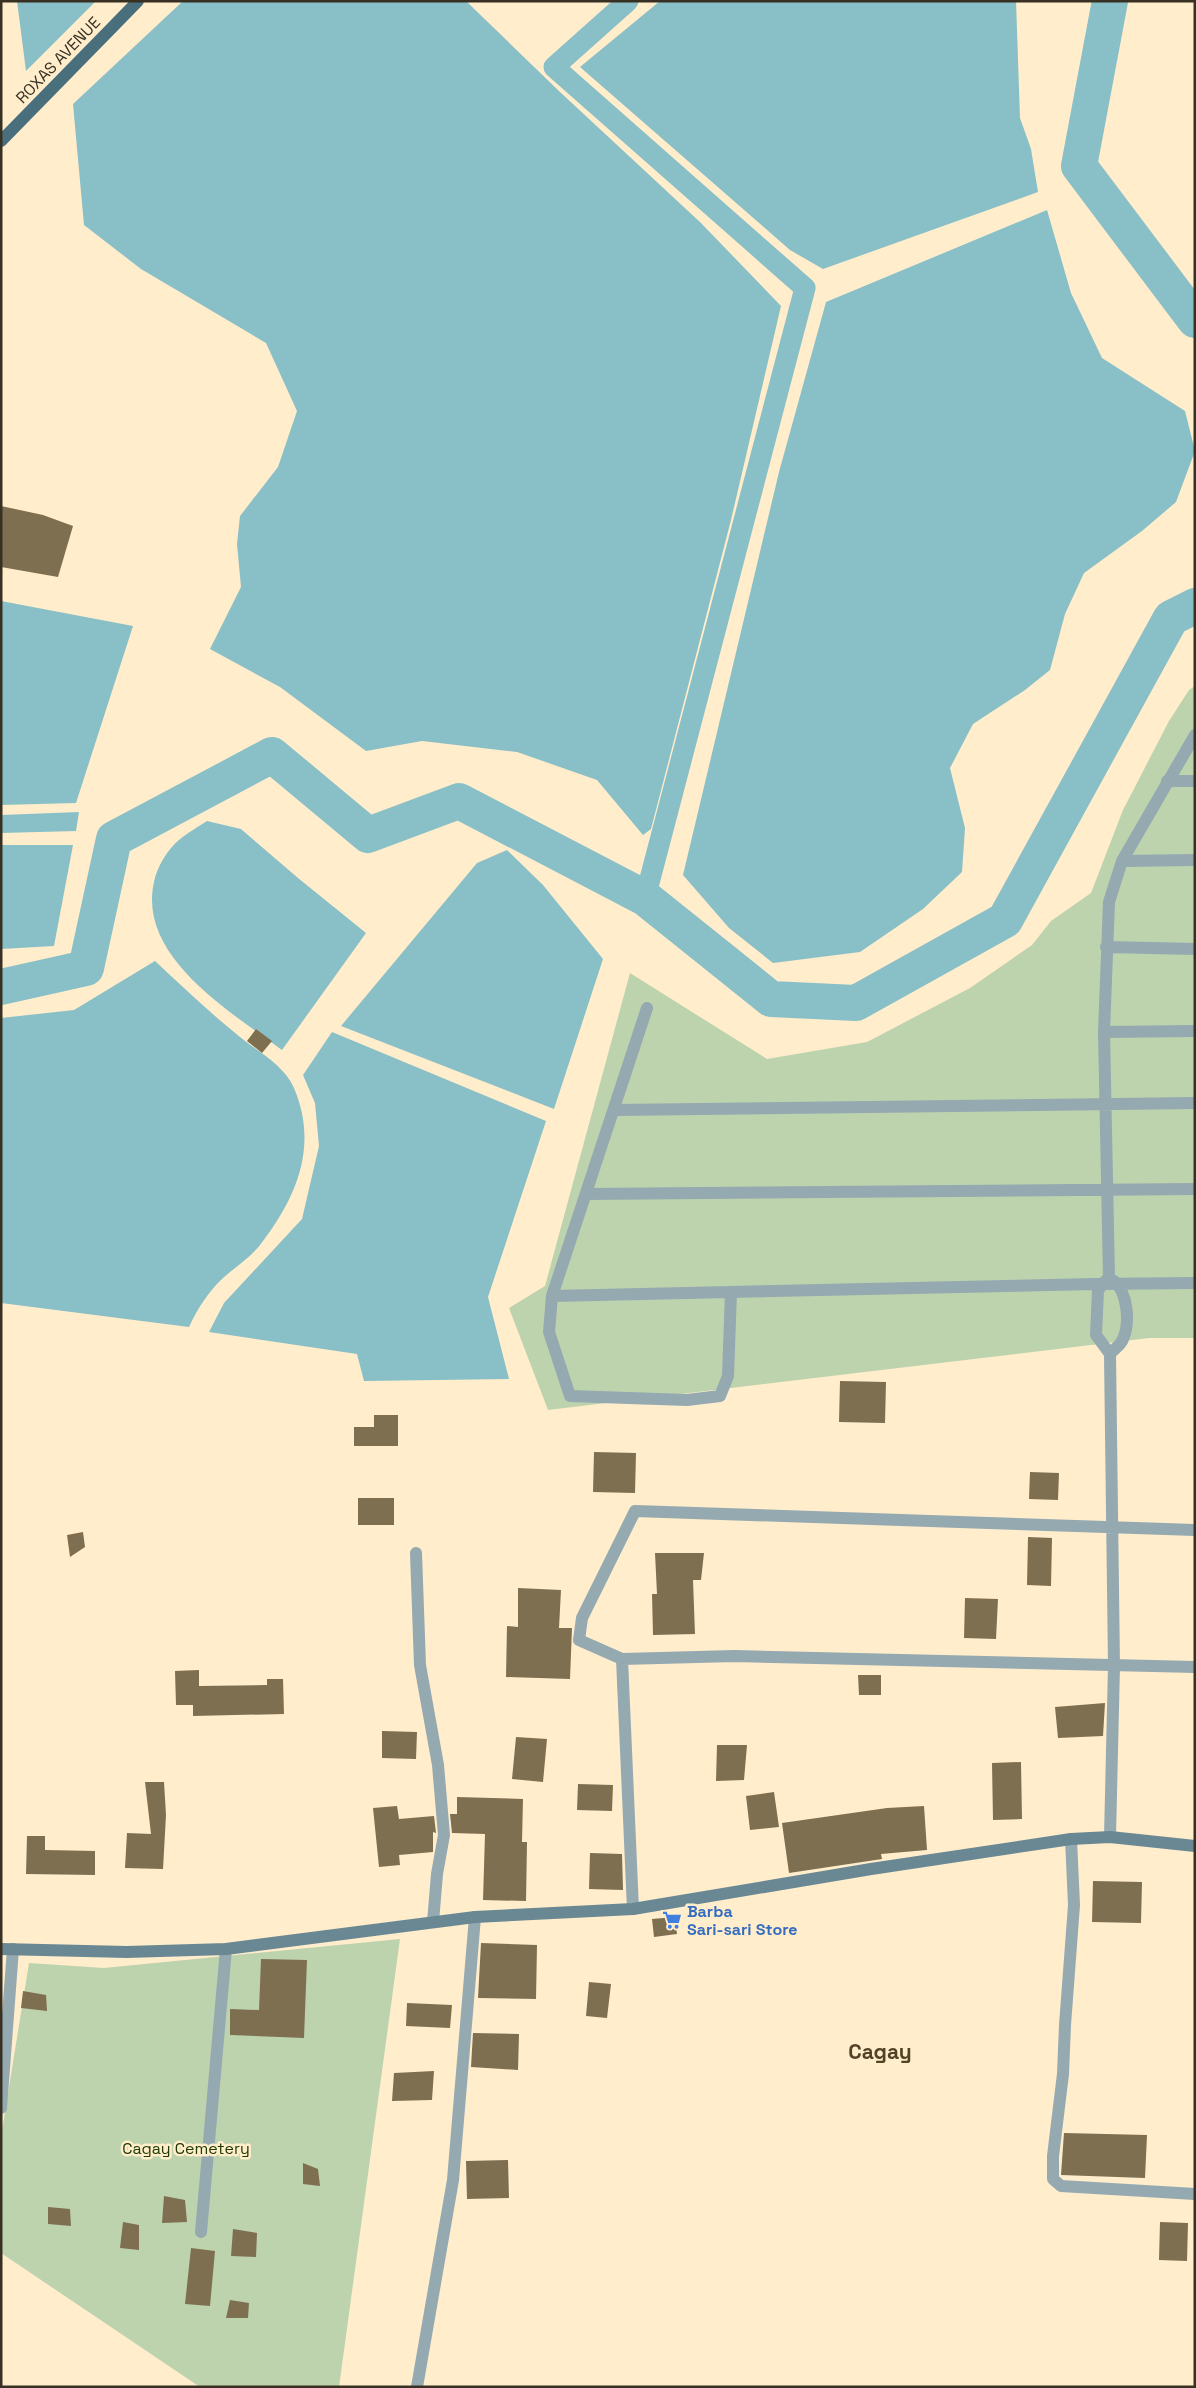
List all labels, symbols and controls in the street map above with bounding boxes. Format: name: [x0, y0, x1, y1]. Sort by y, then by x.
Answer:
street label: ROXAS AVENUE: [11, 12, 105, 108]
place label: Barba Sari-sari Store: [687, 1901, 797, 1940]
supermarket icon: Barba Sari-sari Store: [661, 1909, 683, 1931]
district label: Cagay: [848, 2038, 912, 2065]
park label: Cagay Cemetery: [122, 2138, 250, 2159]

